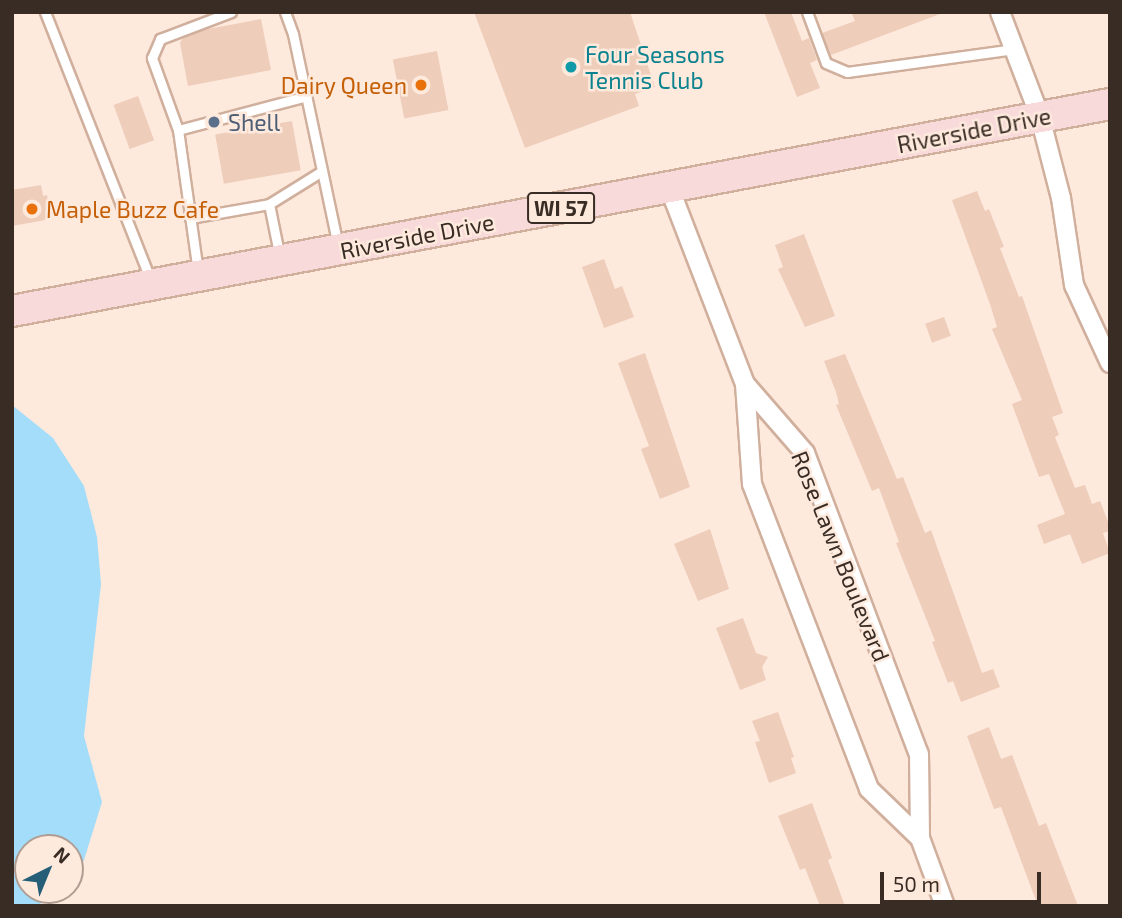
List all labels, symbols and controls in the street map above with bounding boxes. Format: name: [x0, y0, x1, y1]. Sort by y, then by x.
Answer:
place label: Four Seasons Tennis Club: [585, 40, 725, 94]
marker: Four Seasons Tennis Club: [563, 59, 579, 75]
place label: Dairy Queen: [280, 71, 407, 99]
marker: Dairy Queen: [413, 77, 429, 93]
street label: Riverside Drive: [895, 102, 1053, 158]
place label: Shell: [228, 108, 280, 136]
marker: Shell: [206, 114, 222, 130]
road number: WI 57: [526, 190, 596, 226]
place label: Maple Buzz Cafe: [46, 195, 219, 223]
marker: Maple Buzz Cafe: [24, 201, 40, 217]
street label: Riverside Drive: [338, 208, 496, 264]
street label: Rose Lawn Boulevard: [786, 447, 896, 665]
north arrow: [14, 834, 84, 904]
text: N: [49, 842, 75, 868]
scale bar: [884, 858, 1045, 902]
text: 50 m: [893, 871, 940, 896]

